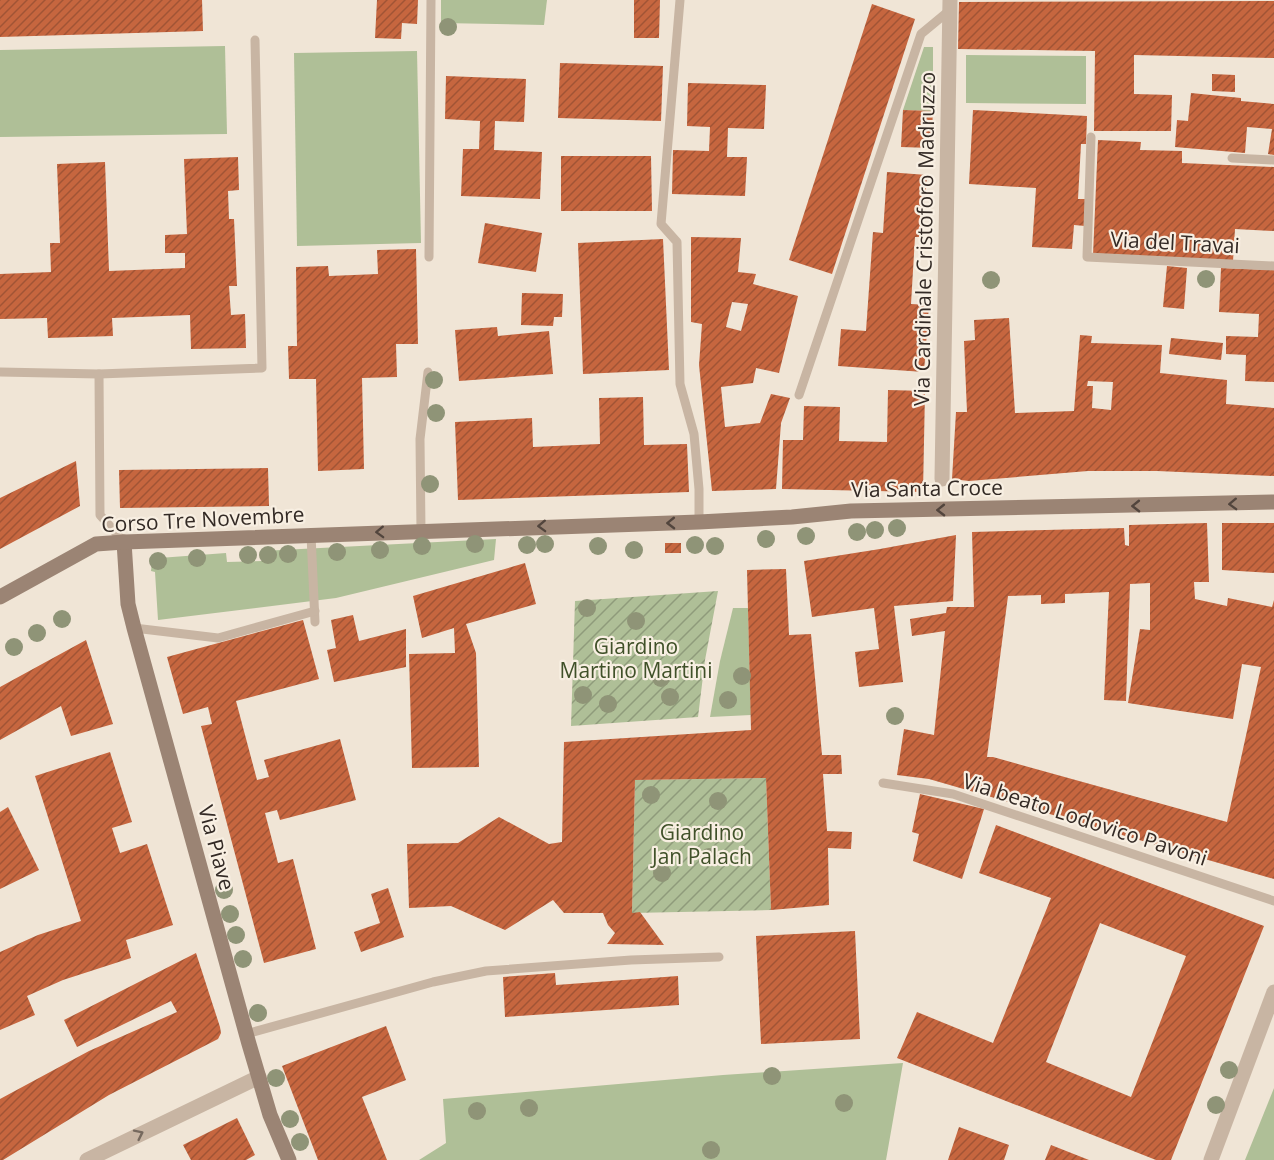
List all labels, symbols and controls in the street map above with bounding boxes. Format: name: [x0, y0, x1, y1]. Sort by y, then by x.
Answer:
street label: Via Cardinale Cristoforo Madruzzo: [907, 72, 941, 406]
street label: Via del Travai: [1110, 225, 1241, 259]
street label: Via Santa Croce: [851, 473, 1003, 503]
one-way arrow: [1228, 497, 1237, 510]
street label: Corso Tre Novembre: [101, 500, 305, 538]
one-way arrow: [1132, 500, 1141, 512]
one-way arrow: [937, 503, 946, 516]
one-way arrow: [666, 516, 675, 529]
one-way arrow: [537, 520, 546, 533]
one-way arrow: [376, 526, 385, 539]
park label: Giardino Martino Martini: [560, 632, 713, 684]
street label: Via beato Lodovico Pavoni: [960, 766, 1211, 872]
street label: Via Piave: [192, 802, 242, 893]
park label: Giardino Jan Palach: [650, 818, 752, 870]
one-way arrow: [133, 1130, 144, 1142]

